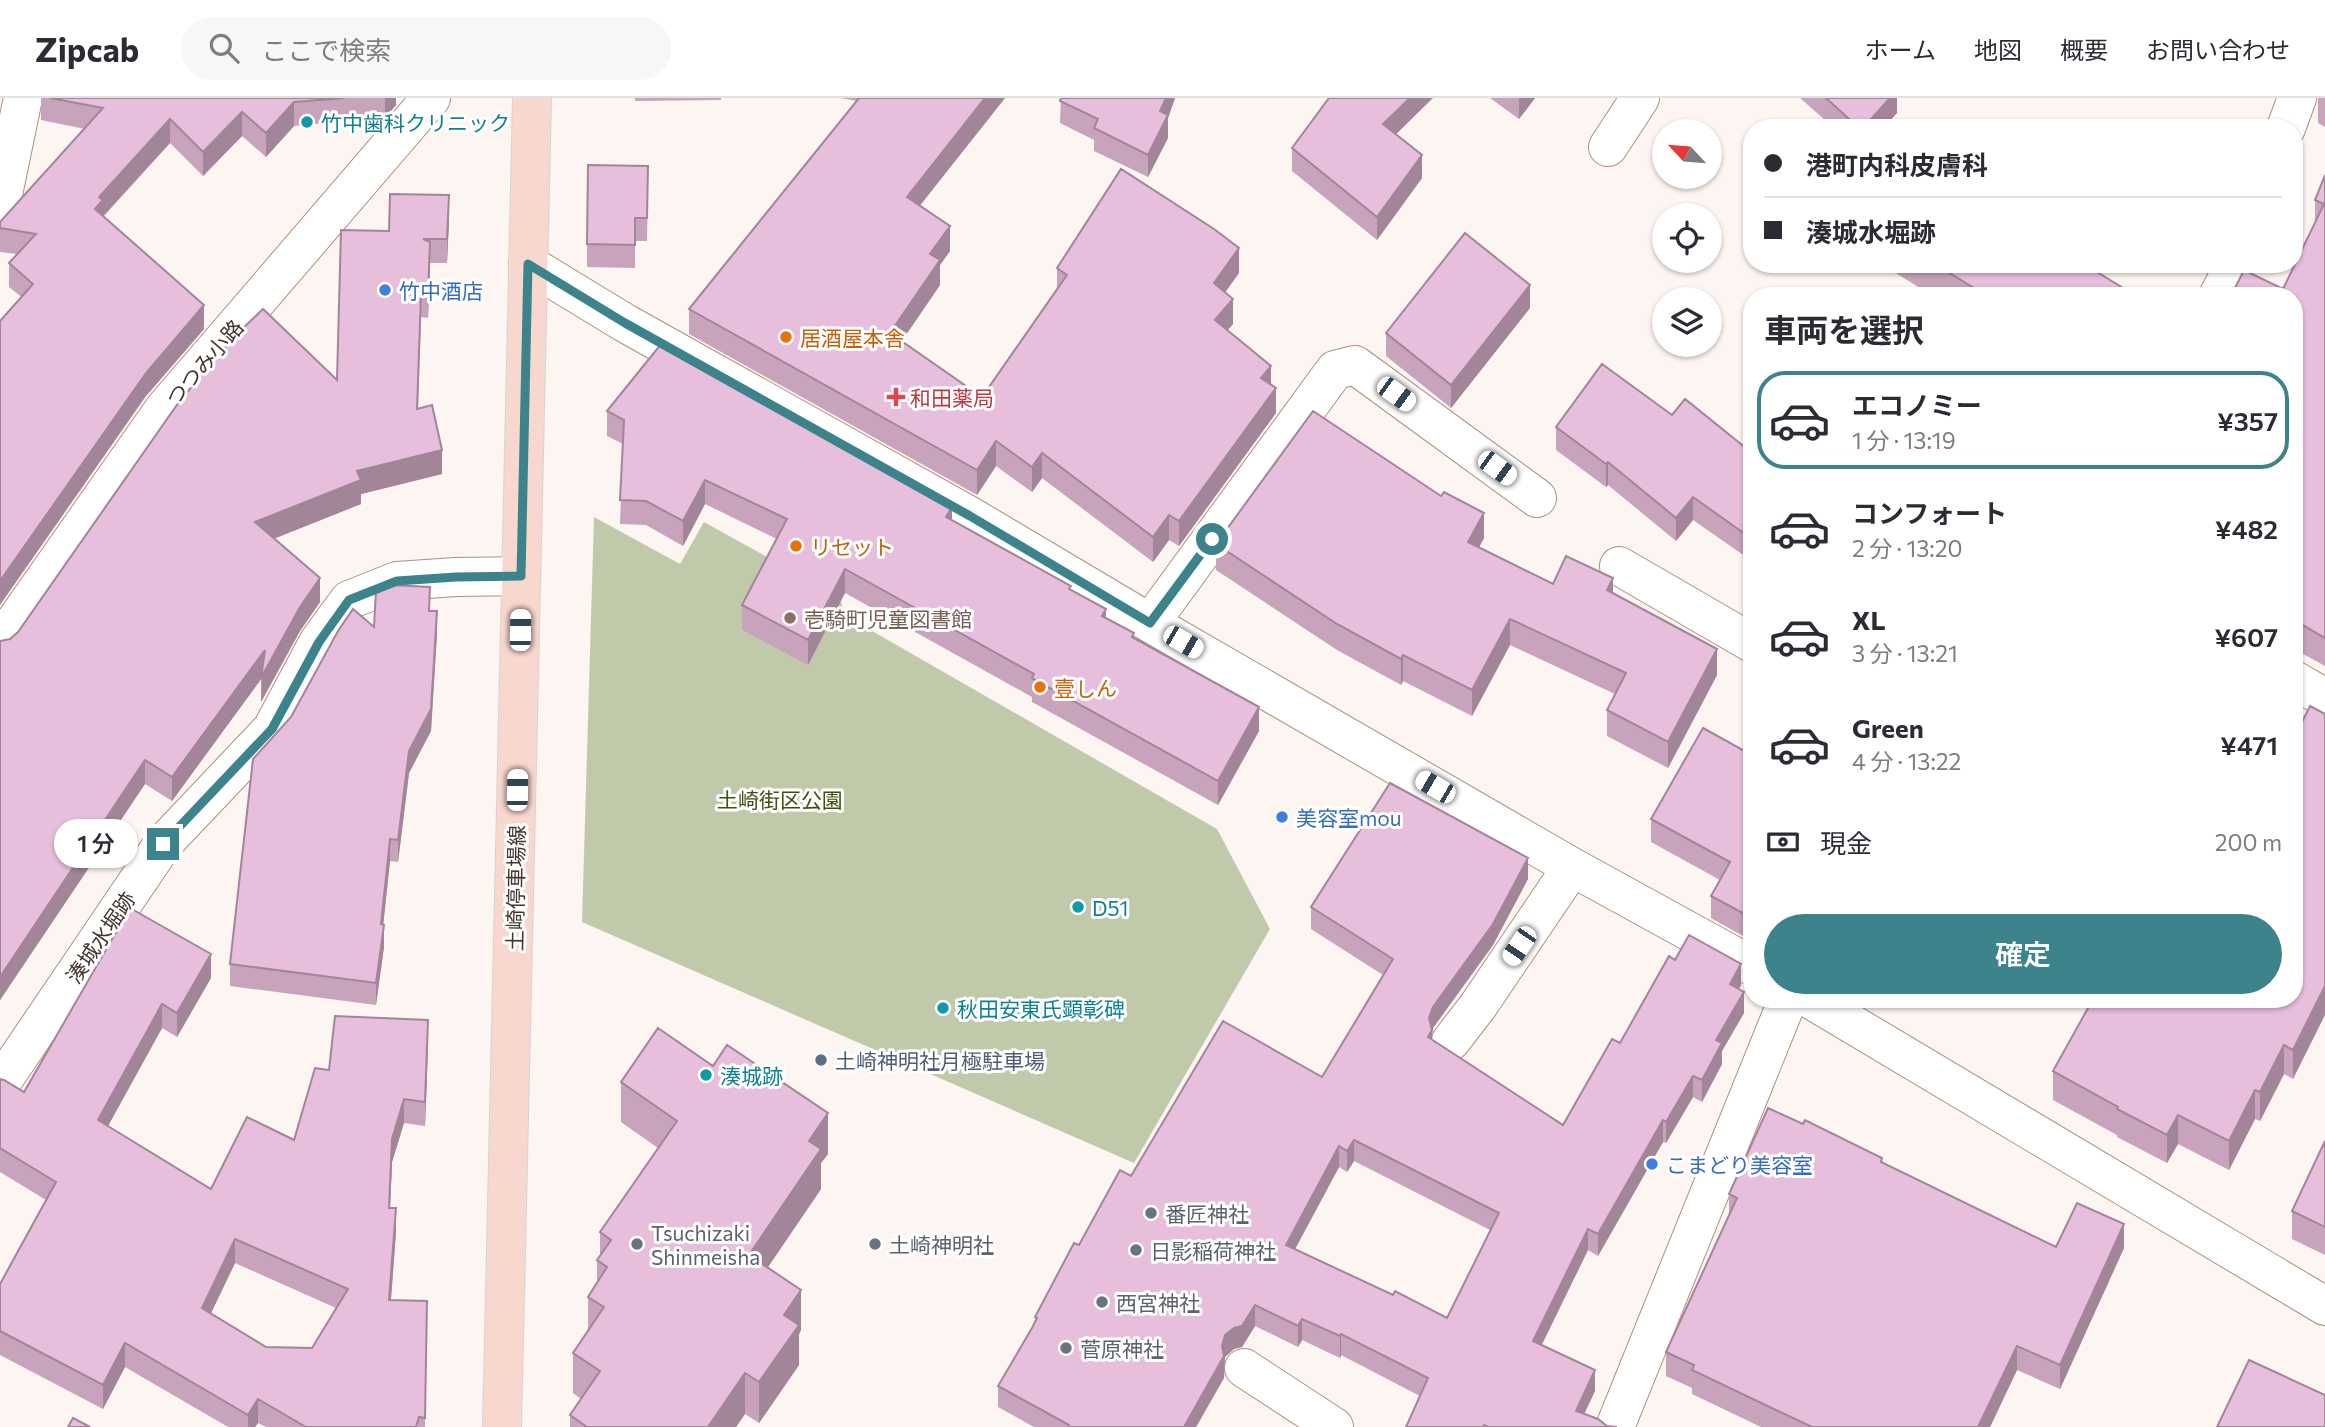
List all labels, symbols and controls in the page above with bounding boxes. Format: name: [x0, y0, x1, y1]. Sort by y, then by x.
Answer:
search box: [181, 17, 671, 80]
text: Zipcab: [35, 28, 139, 69]
icon: search: [205, 29, 243, 67]
text: ここで検索: [261, 34, 391, 65]
text: ホーム: [1865, 35, 1936, 64]
text: 地図: [1974, 35, 2022, 64]
text: 概要: [2060, 35, 2108, 64]
text: お問い合わせ: [2146, 35, 2290, 64]
place label: 竹中歯科クリニック: [321, 110, 510, 135]
marker: 竹中歯科クリニック: [299, 114, 315, 130]
north arrow: [1652, 119, 1722, 189]
map controls: [1652, 119, 1722, 357]
text: 港町内科皮膚科: [1806, 149, 1988, 180]
button: locate: [1652, 203, 1722, 273]
text: 湊城水堀跡: [1806, 216, 1936, 247]
place label: 竹中酒店: [399, 278, 483, 303]
marker: 竹中酒店: [377, 282, 393, 298]
button: layers: [1652, 287, 1722, 357]
text: 車両を選択: [1764, 309, 1924, 349]
street label: つつみ小路: [160, 314, 248, 410]
place label: 居酒屋本舎: [800, 325, 905, 350]
marker: 居酒屋本舎: [778, 329, 794, 345]
car: [1373, 373, 1420, 415]
place label: 和田薬局: [910, 385, 994, 410]
marker: 和田薬局: [888, 389, 904, 405]
icon: car: [1768, 389, 1831, 452]
text: エコノミー: [1852, 389, 1982, 420]
text: ¥357: [2217, 405, 2278, 436]
text: 1 分 · 13:19: [1852, 426, 1956, 454]
car: [1474, 447, 1521, 489]
icon: car: [1768, 497, 1831, 560]
text: コンフォート: [1852, 497, 2007, 528]
text: ¥482: [2215, 513, 2278, 544]
route start: [1196, 523, 1228, 555]
place label: リセット: [810, 534, 894, 559]
text: 2 分 · 13:20: [1852, 534, 1962, 562]
marker: リセット: [788, 538, 804, 554]
text: XL: [1852, 604, 1886, 635]
icon: car: [1768, 605, 1831, 668]
place label: 壱騎町児童図書館: [804, 606, 972, 631]
car: [510, 609, 531, 651]
marker: 壱騎町児童図書館: [782, 610, 798, 626]
text: ¥607: [2215, 621, 2278, 652]
car: [1160, 622, 1207, 662]
text: 3 分 · 13:21: [1852, 639, 1958, 667]
place label: 壹しん: [1054, 675, 1117, 700]
marker: 壹しん: [1032, 679, 1048, 695]
text: Green: [1852, 712, 1924, 743]
icon: car: [1768, 713, 1831, 776]
text: ¥471: [2220, 729, 2278, 760]
text: 4 分 · 13:22: [1852, 747, 1961, 775]
car: [1412, 767, 1459, 807]
car: [507, 769, 528, 811]
park label: 土崎街区公園: [717, 787, 843, 812]
place label: 美容室mou: [1296, 805, 1402, 830]
marker: 美容室mou: [1274, 809, 1290, 825]
callout: 1 分: [54, 820, 138, 868]
icon: cash: [1764, 823, 1802, 861]
street label: 土崎停車場線: [501, 825, 529, 951]
text: 現金: [1820, 827, 1872, 858]
route end: [147, 828, 179, 860]
text: 200 m: [2215, 828, 2282, 856]
text: 1 分: [77, 829, 115, 857]
street label: 湊城水堀跡: [60, 886, 140, 988]
place label: D51: [1092, 895, 1129, 920]
marker: D51: [1070, 899, 1086, 915]
button: 確定: [1764, 914, 2282, 994]
car: [1499, 923, 1540, 969]
place label: 秋田安東氏顕彰碑: [957, 996, 1125, 1021]
marker: 秋田安東氏顕彰碑: [935, 1000, 951, 1016]
place label: 土崎神明社月極駐車場: [835, 1048, 1045, 1073]
marker: 土崎神明社月極駐車場: [813, 1052, 829, 1068]
place label: 湊城跡: [720, 1063, 783, 1088]
marker: 湊城跡: [698, 1067, 714, 1083]
place label: こまどり美容室: [1666, 1152, 1813, 1177]
marker: こまどり美容室: [1644, 1156, 1660, 1172]
place label: 番匠神社: [1165, 1201, 1249, 1226]
marker: 番匠神社: [1143, 1205, 1159, 1221]
place label: Tsuchizaki Shinmeisha: [651, 1220, 760, 1269]
place label: 土崎神明社: [889, 1232, 994, 1257]
marker: Tsuchizaki Shinmeisha: [629, 1236, 645, 1252]
marker: 土崎神明社: [867, 1236, 883, 1252]
place label: 日影稲荷神社: [1150, 1238, 1276, 1263]
marker: 日影稲荷神社: [1128, 1242, 1144, 1258]
place label: 西宮神社: [1116, 1290, 1200, 1315]
marker: 西宮神社: [1094, 1294, 1110, 1310]
place label: 菅原神社: [1080, 1336, 1164, 1361]
marker: 菅原神社: [1058, 1340, 1074, 1356]

